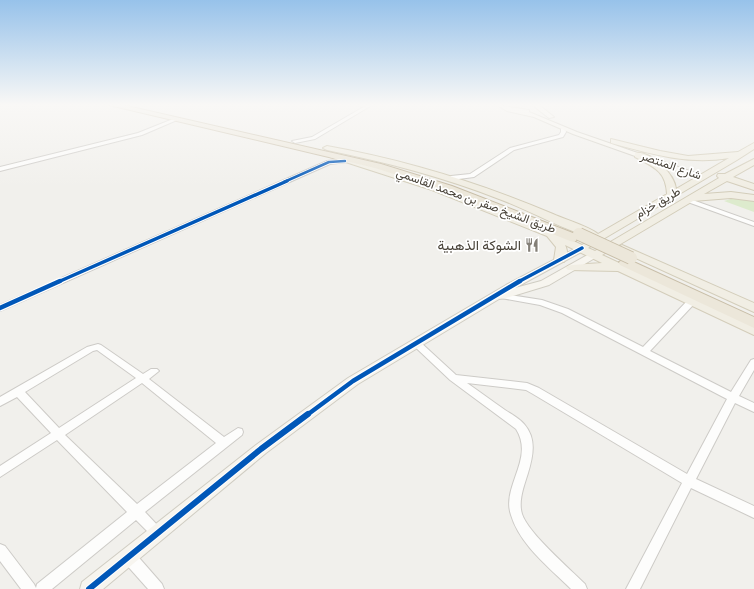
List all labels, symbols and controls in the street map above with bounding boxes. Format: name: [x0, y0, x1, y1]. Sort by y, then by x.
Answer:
street label: شارع المنتصر: [637, 148, 703, 184]
street label: طريق الشيخ صقر بن محمد القاسمي: [394, 165, 558, 239]
street label: طريق خزام: [633, 184, 683, 222]
place label: الشوكة الذهبية: [437, 237, 521, 254]
restaurant icon: الشوكة الذهبية: [524, 237, 540, 253]

